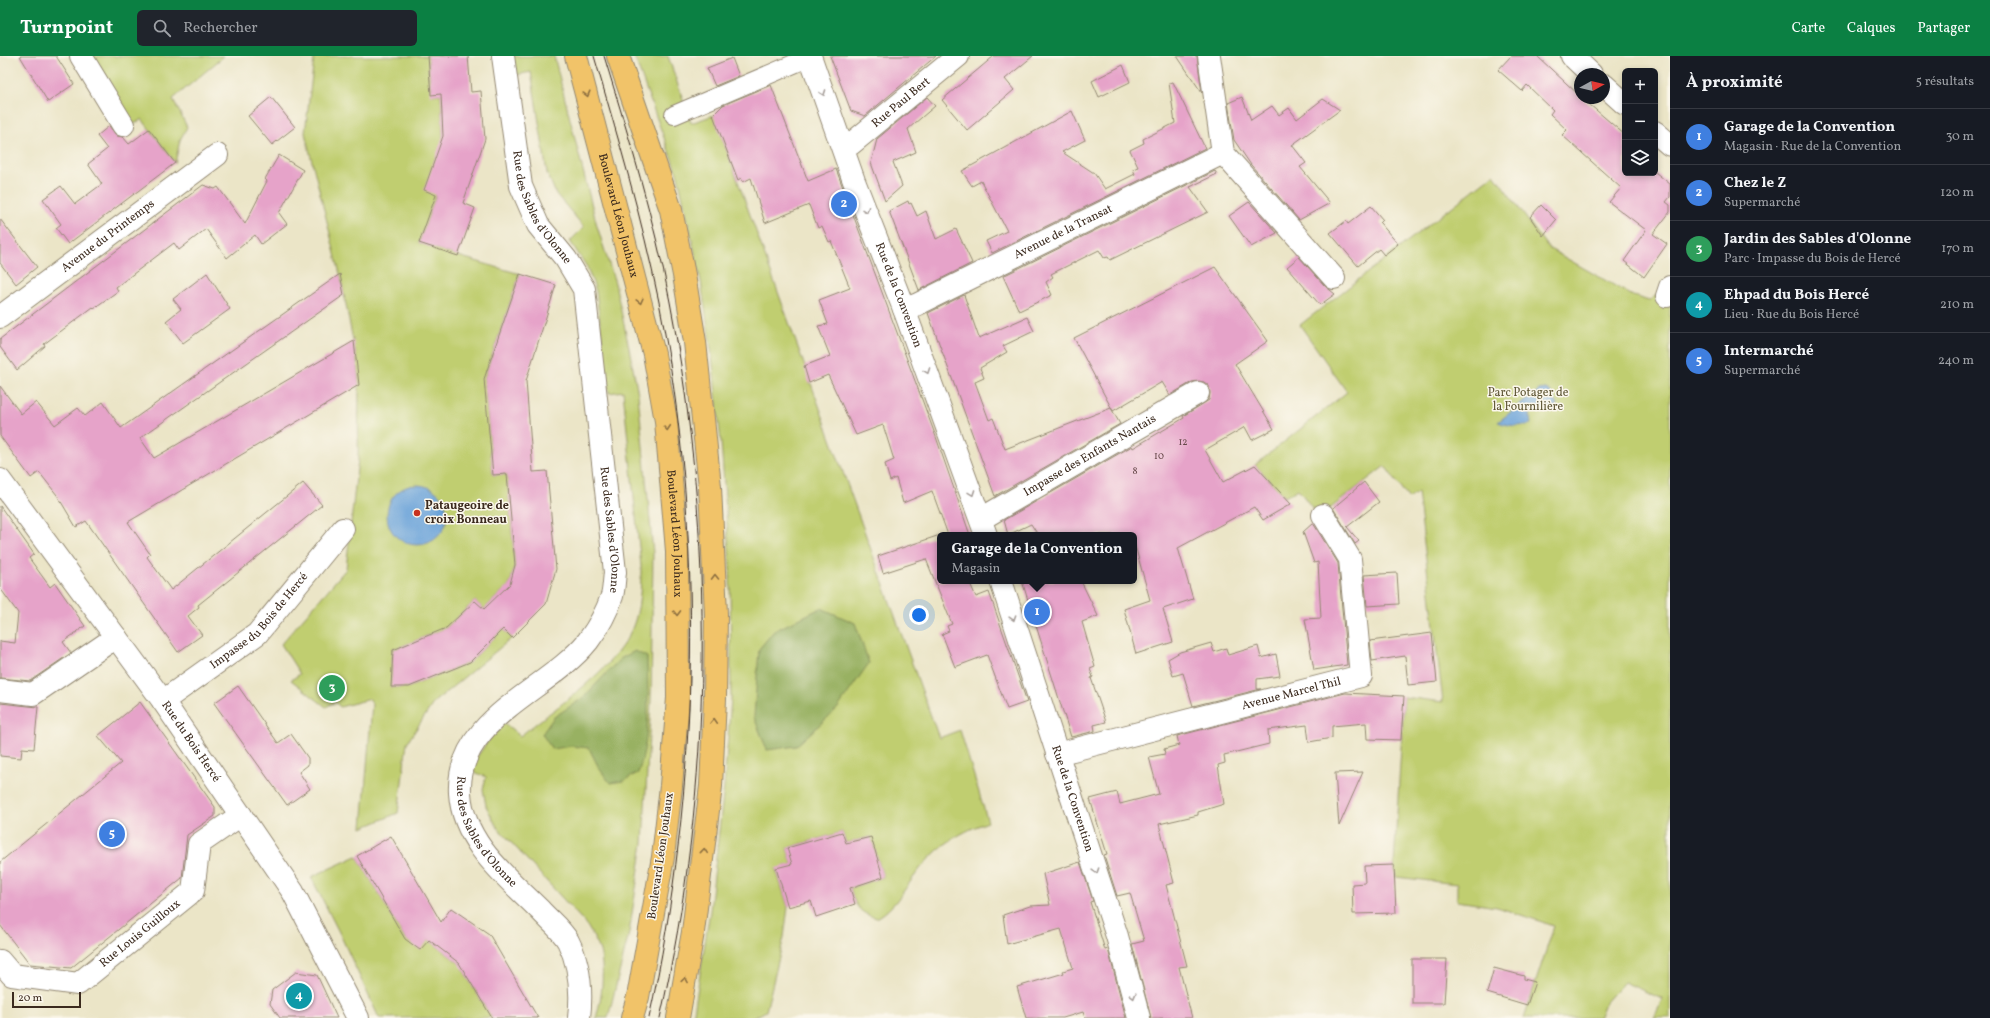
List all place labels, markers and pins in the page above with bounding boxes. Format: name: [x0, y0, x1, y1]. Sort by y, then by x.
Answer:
pin: 2: [831, 189, 857, 219]
place label: Pataugeoire de croix Bonneau: [425, 498, 509, 528]
marker: Pataugeoire de croix Bonneau: [412, 508, 422, 518]
pin: 1: [1024, 597, 1050, 627]
pin: 3: [319, 673, 345, 703]
pin: 5: [99, 819, 125, 849]
pin: 4: [286, 981, 312, 1011]

